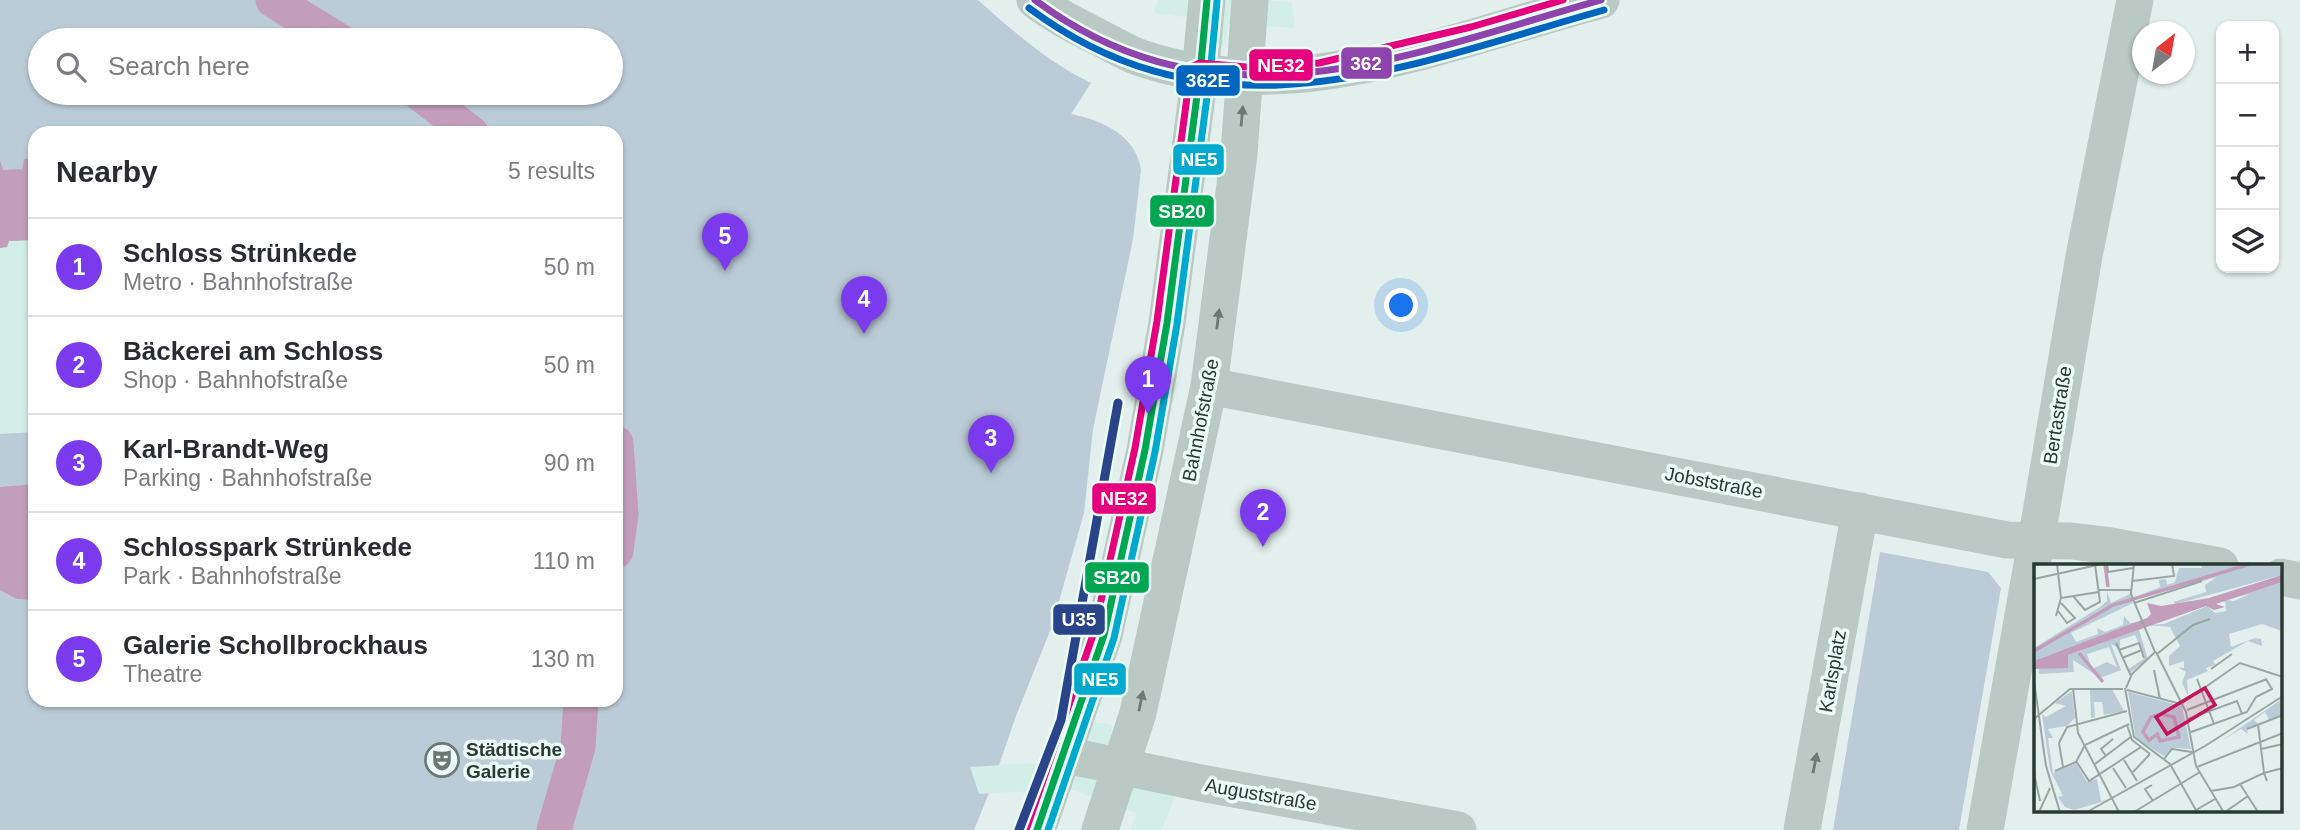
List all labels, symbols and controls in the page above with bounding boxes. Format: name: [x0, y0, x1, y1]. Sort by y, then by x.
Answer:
north arrow: [2132, 21, 2195, 84]
map controls: [2216, 21, 2279, 273]
button: +: [2216, 21, 2279, 84]
search box: [28, 28, 623, 105]
line badge: 362: [1340, 46, 1393, 80]
icon: search: [52, 48, 90, 86]
line badge: NE32: [1248, 48, 1314, 82]
text: Search here: [108, 51, 250, 81]
text: 362: [1350, 53, 1382, 74]
text: NE32: [1257, 55, 1305, 76]
line badge: 362E: [1175, 64, 1241, 97]
text: 362E: [1186, 70, 1230, 91]
button: −: [2216, 84, 2279, 147]
one-way arrow: [1237, 105, 1248, 127]
line badge: NE5: [1172, 143, 1225, 176]
button: locate: [2216, 147, 2279, 210]
text: NE5: [1181, 149, 1218, 170]
text: Nearby: [56, 155, 158, 188]
text: 5 results: [508, 158, 595, 184]
line badge: SB20: [1149, 194, 1215, 228]
text: SB20: [1158, 201, 1206, 222]
button: layers: [2216, 210, 2279, 273]
pin: 5: [702, 213, 748, 271]
text: Schloss Strünkede: [123, 238, 357, 268]
text: 1: [73, 254, 85, 280]
text: 50 m: [544, 254, 595, 280]
text: Metro · Bahnhofstraße: [123, 269, 353, 295]
pin: 4: [841, 276, 887, 334]
your location: [1384, 288, 1418, 322]
one-way arrow: [1212, 307, 1223, 329]
text: Bäckerei am Schloss: [123, 336, 383, 366]
text: 2: [73, 352, 85, 378]
text: 50 m: [544, 352, 595, 378]
pin: 1: [1125, 356, 1171, 414]
street label: Bahnhofstraße: [1178, 357, 1223, 483]
street label: Bertastraße: [2039, 364, 2076, 466]
text: Shop · Bahnhofstraße: [123, 367, 348, 393]
pin: 3: [968, 415, 1014, 473]
text: Karl-Brandt-Weg: [123, 434, 329, 464]
text: 3: [73, 450, 85, 476]
text: 90 m: [544, 450, 595, 476]
street label: Jobststraße: [1663, 463, 1765, 502]
text: Parking · Bahnhofstraße: [123, 465, 372, 491]
line badge: NE32: [1091, 482, 1157, 515]
text: NE32: [1100, 488, 1148, 509]
pin: 2: [1240, 489, 1286, 547]
text: Schlosspark Strünkede: [123, 532, 412, 562]
text: 4: [73, 548, 85, 574]
text: 110 m: [533, 548, 595, 574]
line badge: SB20: [1084, 561, 1150, 594]
text: Park · Bahnhofstraße: [123, 563, 342, 589]
inset map: [2034, 564, 2282, 812]
text: SB20: [1093, 567, 1141, 588]
line badge: U35: [1052, 603, 1106, 636]
text: U35: [1062, 609, 1097, 630]
street label: Karlsplatz: [1815, 628, 1850, 714]
text: Galerie Schollbrockhaus: [123, 630, 428, 660]
text: 5: [73, 646, 85, 672]
text: 130 m: [531, 646, 595, 672]
text: Theatre: [123, 661, 202, 687]
line badge: NE5: [1073, 662, 1127, 696]
text: NE5: [1082, 669, 1119, 690]
one-way arrow: [1136, 690, 1147, 712]
place label: Städtische Galerie: [466, 739, 562, 782]
theatre icon: Städtische Galerie: [423, 741, 461, 779]
one-way arrow: [1809, 752, 1820, 774]
street label: Auguststraße: [1203, 774, 1318, 815]

